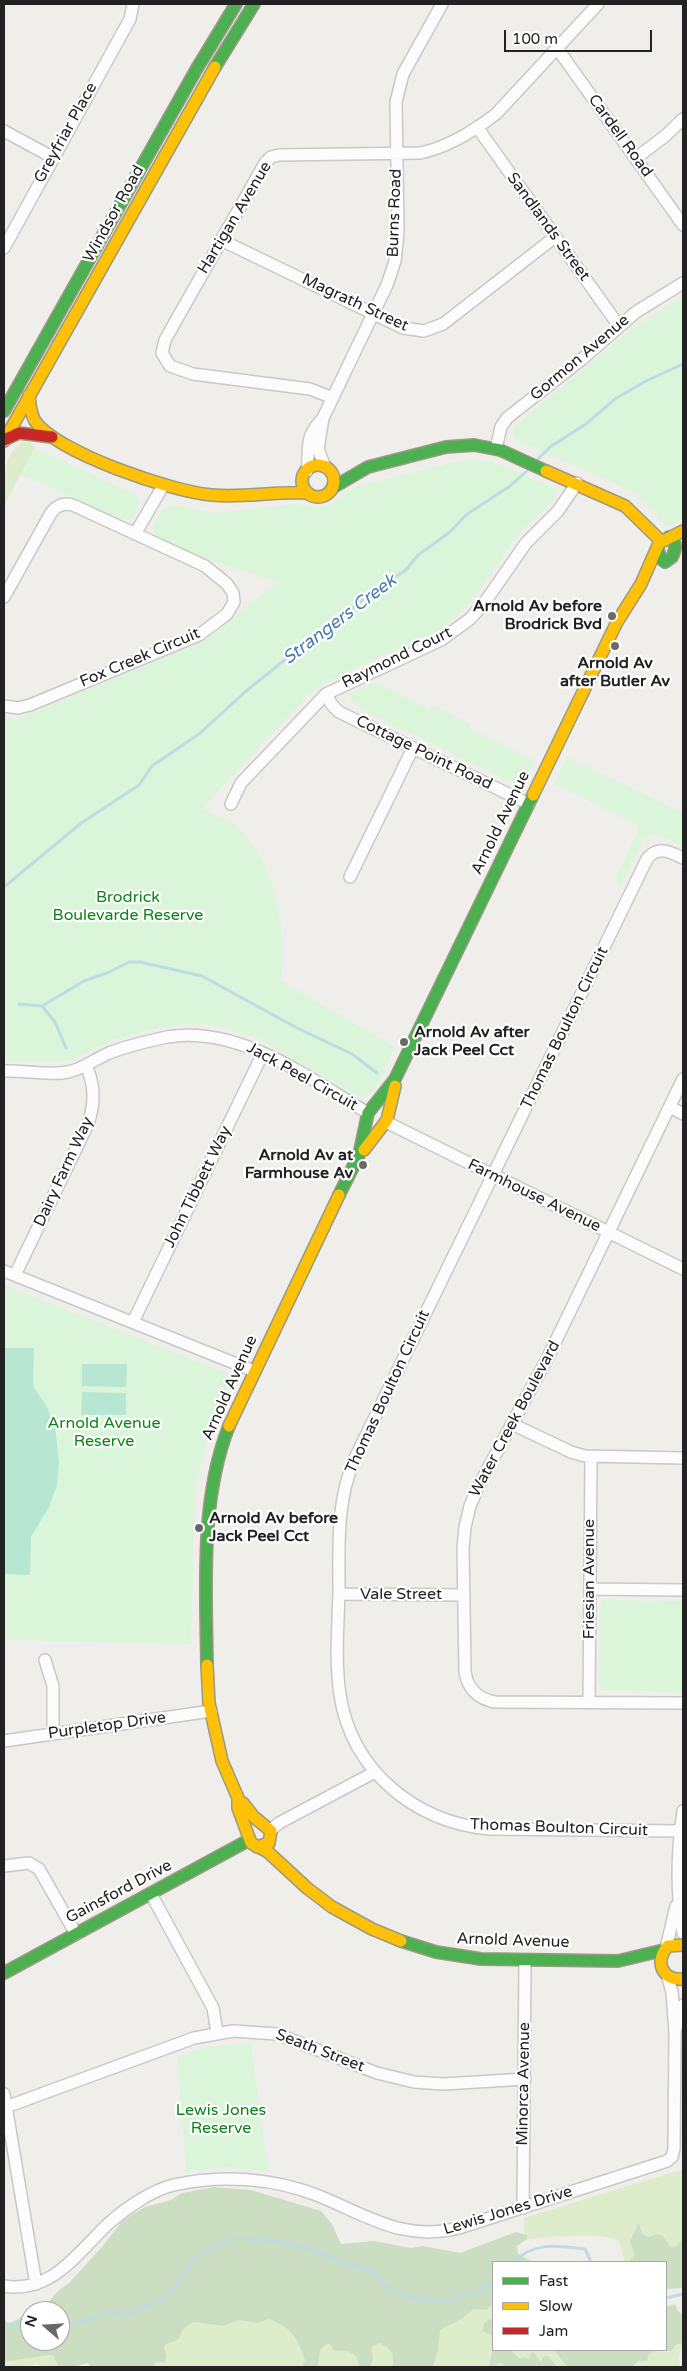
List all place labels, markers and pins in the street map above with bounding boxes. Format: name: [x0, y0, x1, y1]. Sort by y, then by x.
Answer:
place label: Arnold Av before Brodrick Bvd: [473, 597, 602, 635]
marker: Arnold Av before Brodrick Bvd: [606, 610, 618, 622]
marker: Arnold Av after Butler Av: [609, 640, 621, 652]
place label: Arnold Av after Butler Av: [560, 654, 670, 692]
place label: Arnold Av after Jack Peel Cct: [414, 1023, 530, 1061]
marker: Arnold Av after Jack Peel Cct: [398, 1036, 410, 1048]
place label: Arnold Av at Farmhouse Av: [245, 1146, 353, 1184]
marker: Arnold Av at Farmhouse Av: [357, 1159, 369, 1171]
place label: Arnold Av before Jack Peel Cct: [209, 1509, 338, 1547]
marker: Arnold Av before Jack Peel Cct: [193, 1522, 205, 1534]

